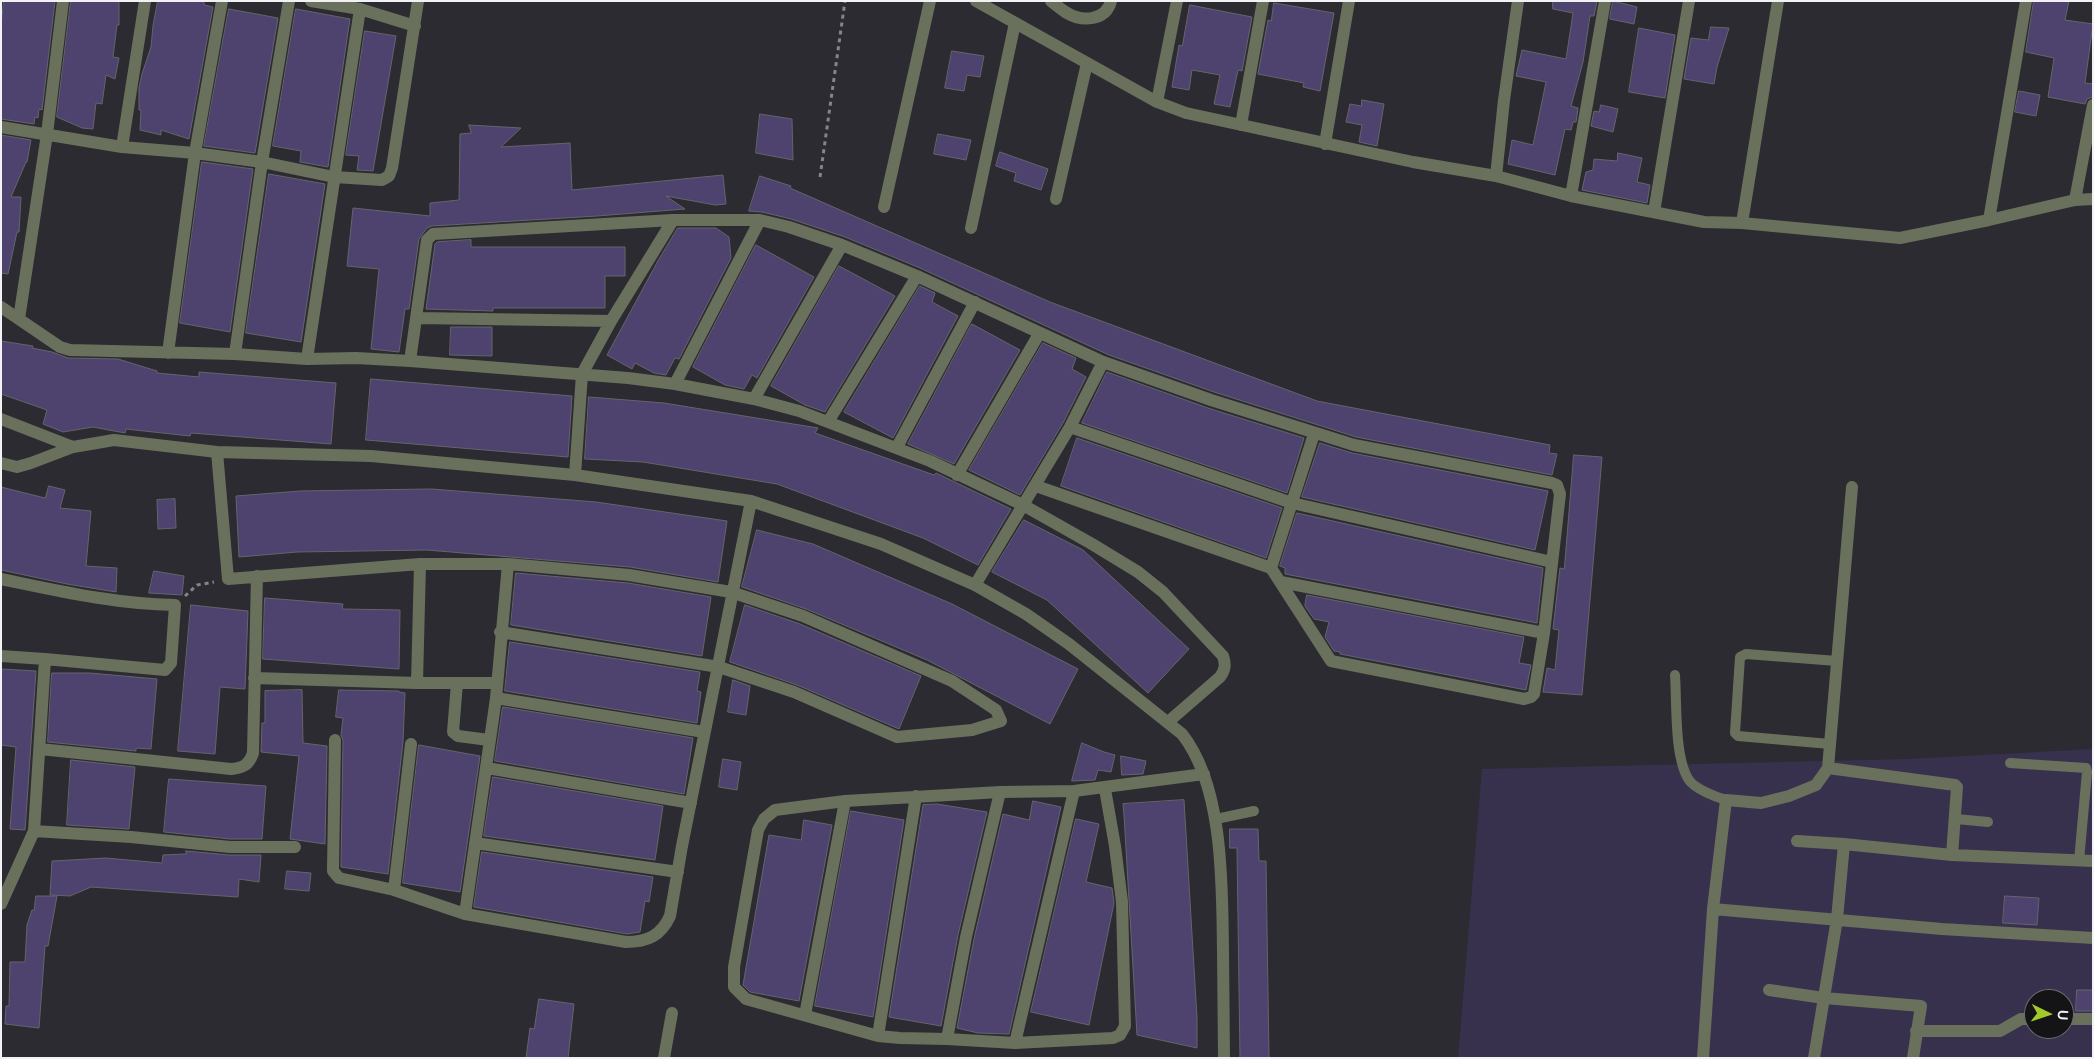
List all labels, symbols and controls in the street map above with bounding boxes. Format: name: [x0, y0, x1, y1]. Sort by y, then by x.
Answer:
north arrow: [2024, 989, 2074, 1039]
text: U: [2055, 1009, 2072, 1021]

